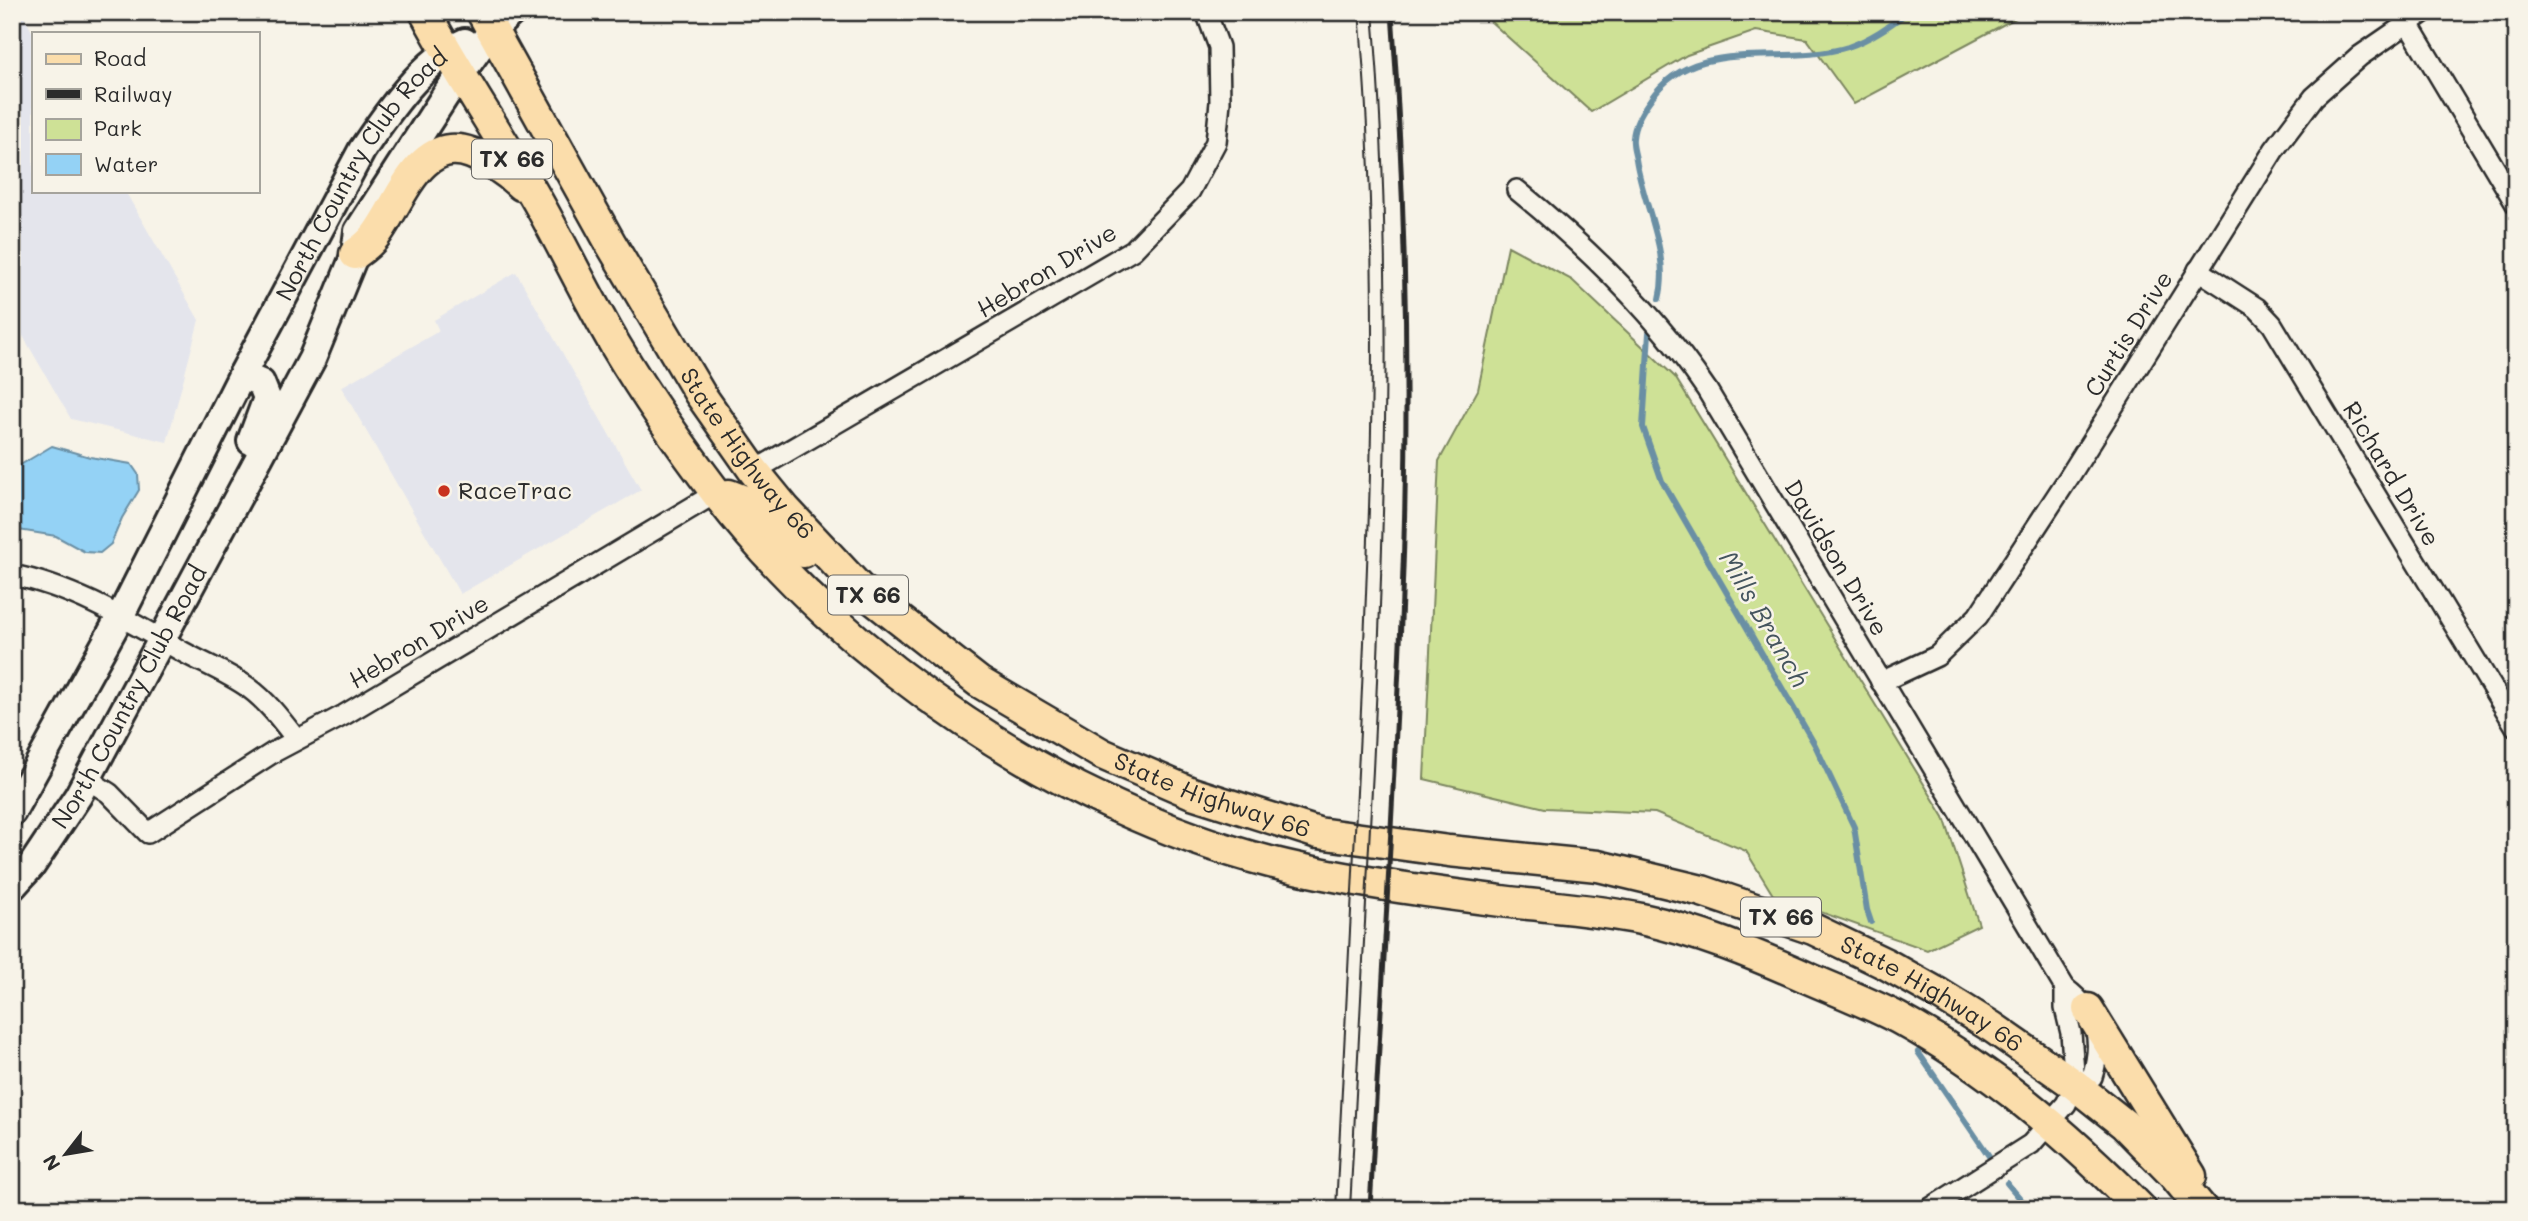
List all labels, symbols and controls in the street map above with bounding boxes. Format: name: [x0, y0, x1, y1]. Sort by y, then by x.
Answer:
legend: [32, 32, 259, 192]
street label: North Country Club Road: [268, 41, 453, 305]
text: Road: [94, 44, 146, 71]
text: Railway: [94, 80, 173, 107]
text: Park: [94, 114, 142, 141]
road number: TX 66: [472, 140, 552, 178]
text: Water: [94, 150, 158, 177]
street label: Hebron Drive: [971, 216, 1122, 324]
street label: Curtis Drive: [2077, 264, 2179, 402]
street label: State Highway 66: [674, 362, 822, 545]
street label: Richard Drive: [2337, 395, 2448, 551]
street label: Davidson Drive: [1778, 473, 1896, 641]
place label: RaceTrac: [458, 474, 572, 505]
marker: RaceTrac: [436, 483, 452, 499]
water label: Mills Branch: [1712, 544, 1818, 693]
street label: North Country Club Road: [44, 560, 213, 834]
road number: TX 66: [828, 576, 908, 614]
street label: Hebron Drive: [343, 587, 494, 695]
street label: State Highway 66: [1110, 744, 1315, 844]
road number: TX 66: [1741, 898, 1821, 936]
street label: State Highway 66: [1836, 927, 2030, 1058]
north arrow: [32, 1120, 102, 1190]
text: N: [37, 1150, 65, 1176]

